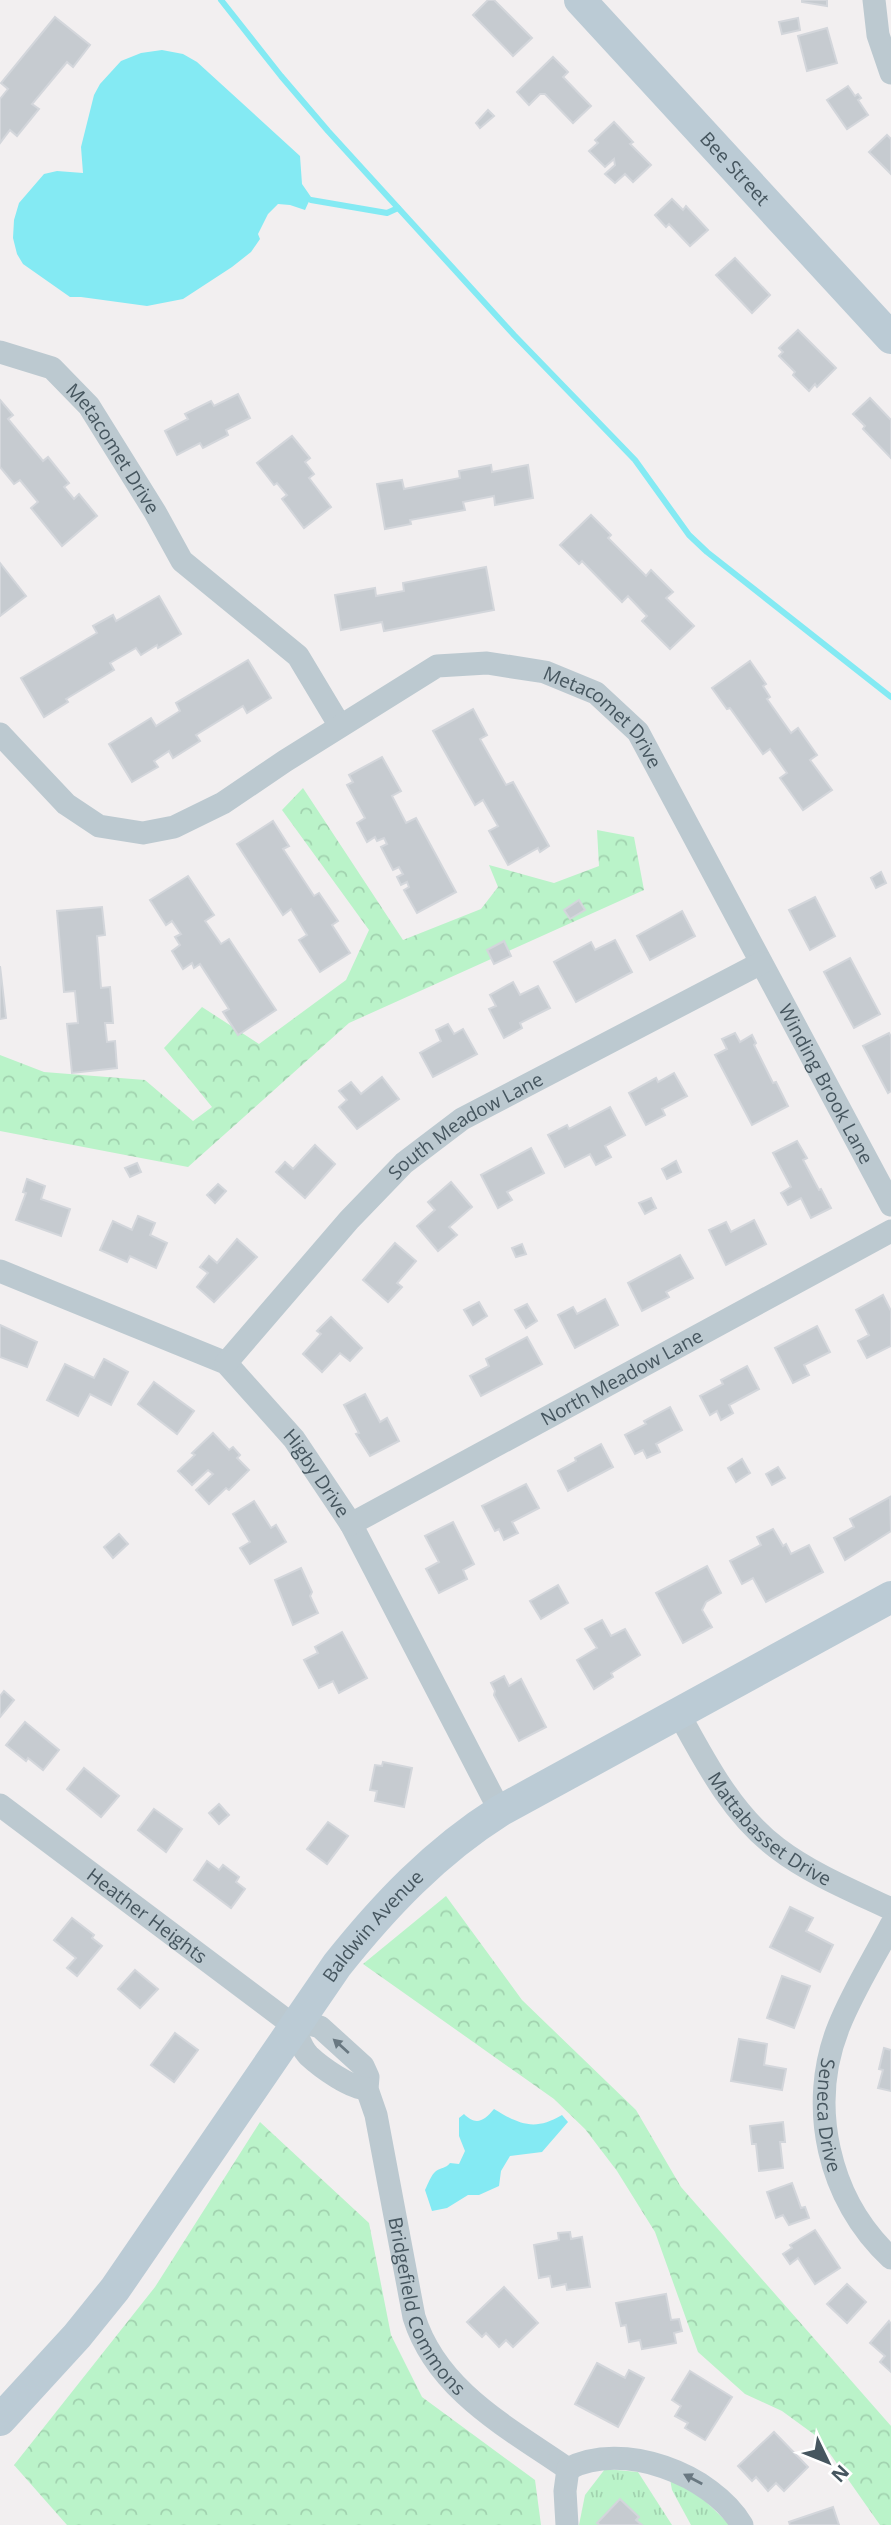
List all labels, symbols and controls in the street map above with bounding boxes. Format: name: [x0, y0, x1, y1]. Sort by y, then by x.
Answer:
street label: Bee Street: [694, 126, 776, 211]
street label: Metacomet Drive: [60, 377, 166, 519]
street label: Metacomet Drive: [540, 660, 668, 773]
street label: Winding Brook Lane: [773, 999, 880, 1168]
street label: South Meadow Lane: [382, 1066, 548, 1185]
street label: North Meadow Lane: [536, 1323, 707, 1432]
street label: Higby Drive: [278, 1423, 356, 1523]
street label: Mattabasset Drive: [702, 1767, 836, 1892]
street label: Heather Heights: [82, 1862, 213, 1969]
street label: Baldwin Avenue: [316, 1864, 429, 1987]
one-way arrow: [332, 2038, 349, 2054]
street label: Seneca Drive: [811, 2056, 848, 2175]
street label: Bridgefield Commons: [382, 2215, 471, 2401]
north arrow: [793, 2427, 863, 2497]
text: N: [826, 2459, 855, 2488]
one-way arrow: [682, 2474, 702, 2486]

